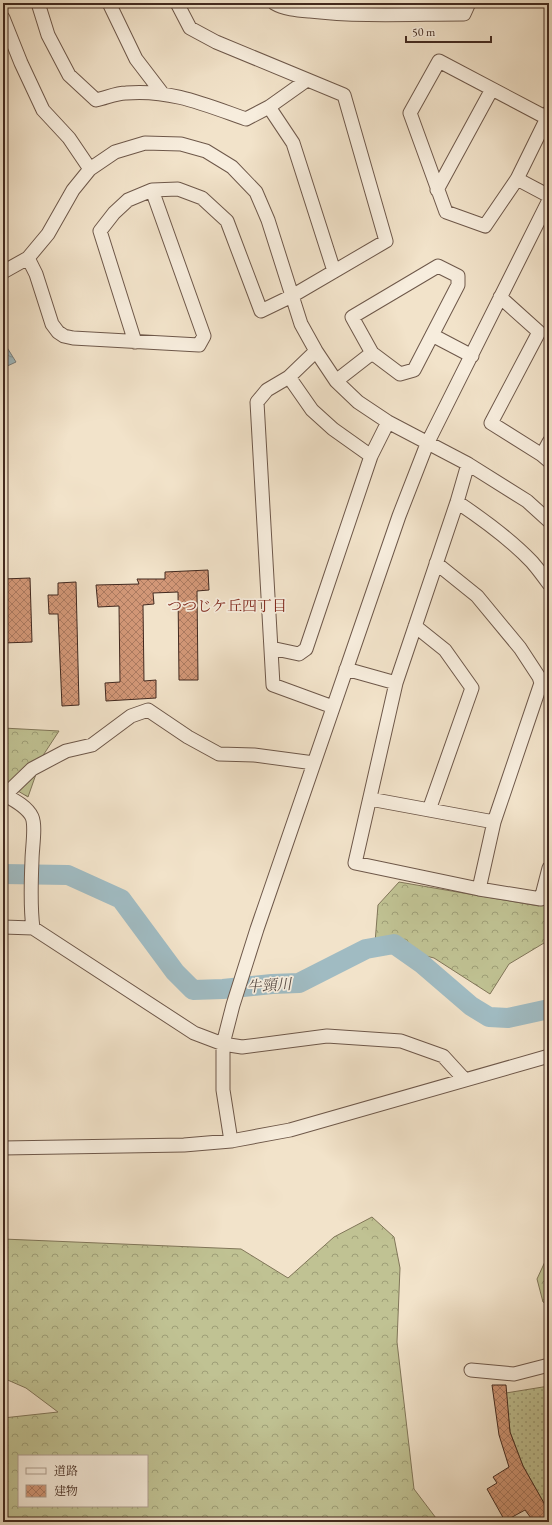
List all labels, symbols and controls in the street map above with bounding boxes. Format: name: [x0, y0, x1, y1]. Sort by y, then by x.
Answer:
scale bar: [406, 18, 491, 44]
text: 50 m: [412, 24, 436, 40]
district label: つつじケ丘四丁目: [167, 596, 287, 615]
water label: 牛頸川: [246, 974, 294, 996]
legend: [18, 1455, 148, 1507]
text: 道路: [54, 1463, 78, 1479]
text: 建物: [54, 1483, 78, 1499]

